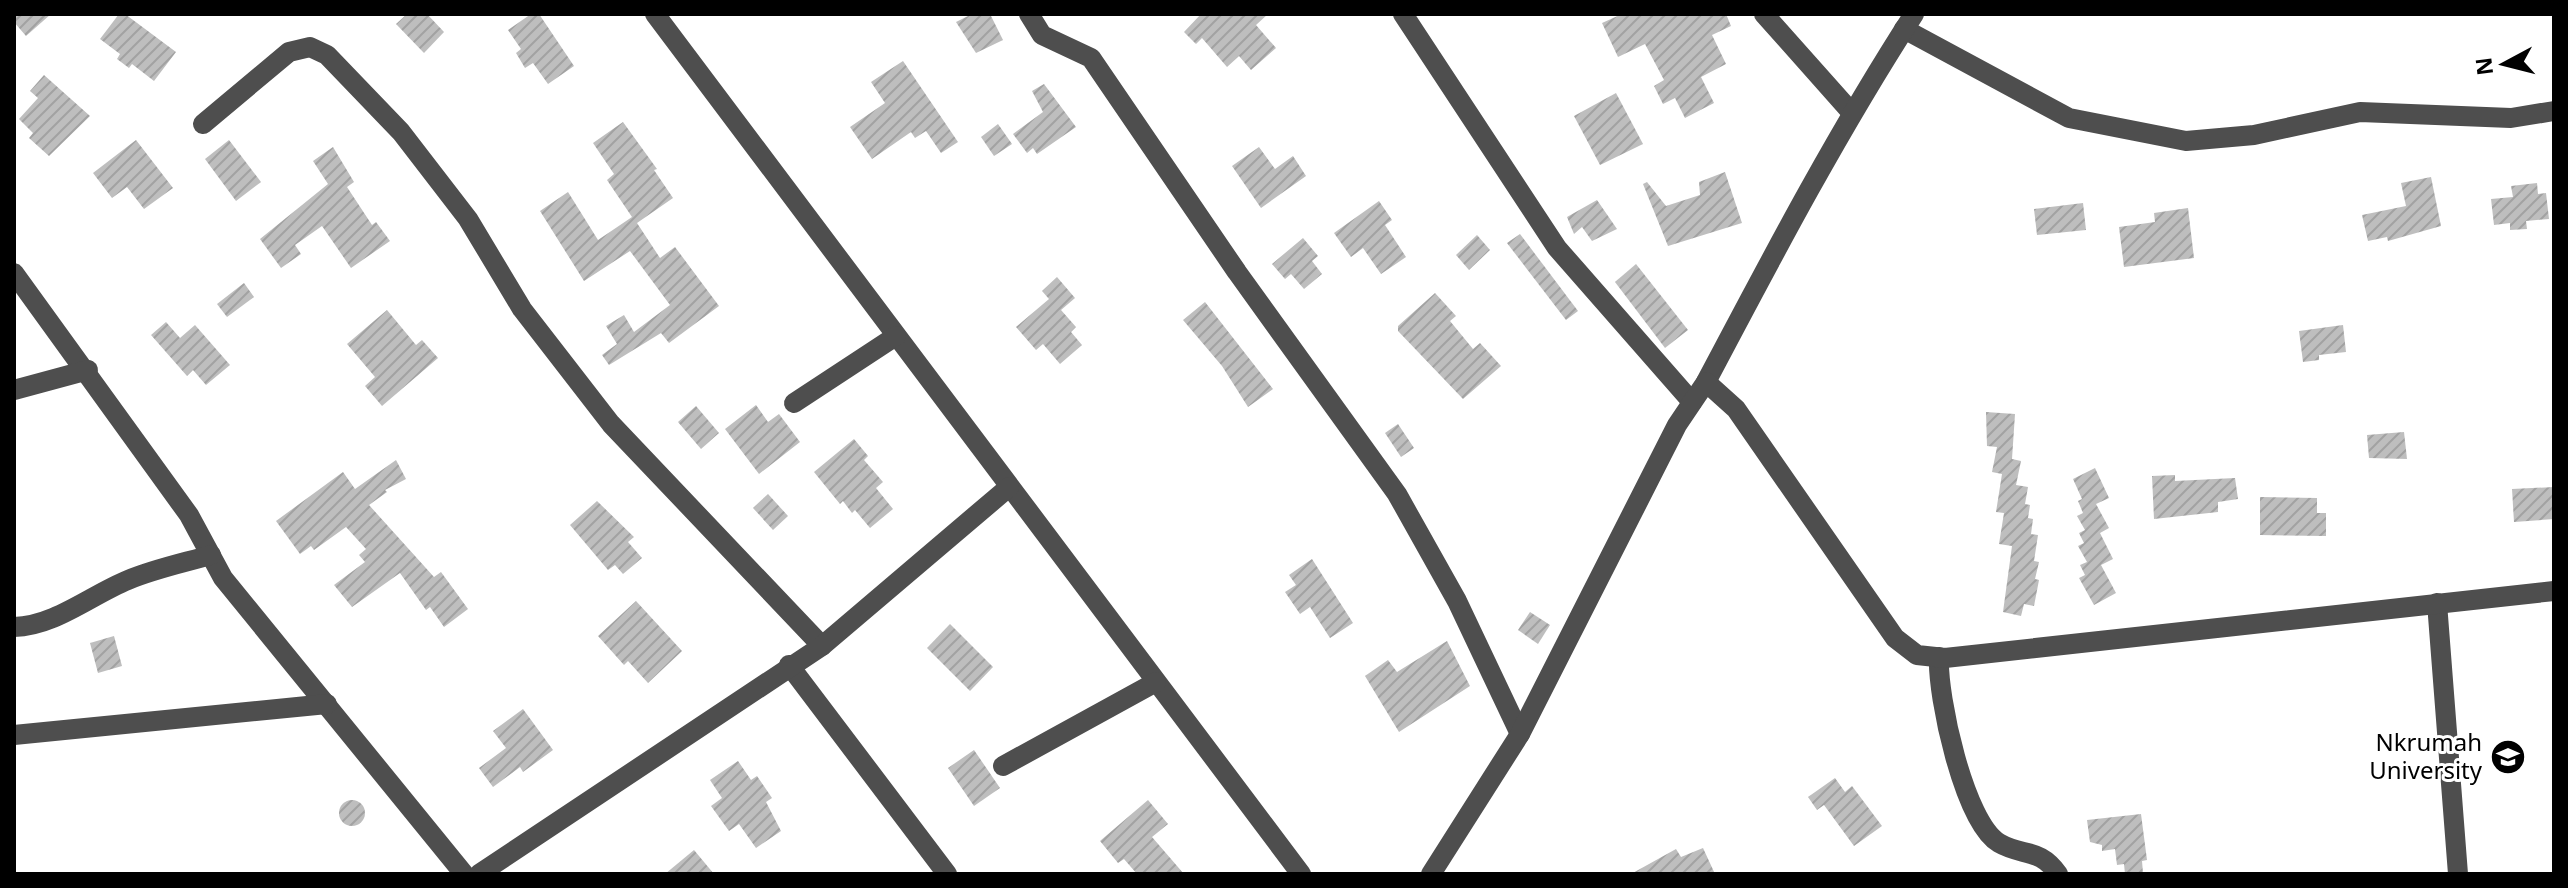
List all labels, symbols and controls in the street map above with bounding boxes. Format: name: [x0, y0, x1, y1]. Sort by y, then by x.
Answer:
north arrow: [2464, 24, 2544, 104]
text: N: [2467, 56, 2499, 77]
place label: Nkrumah University: [2369, 725, 2483, 786]
school or university icon: Nkrumah University: [2489, 738, 2527, 776]

